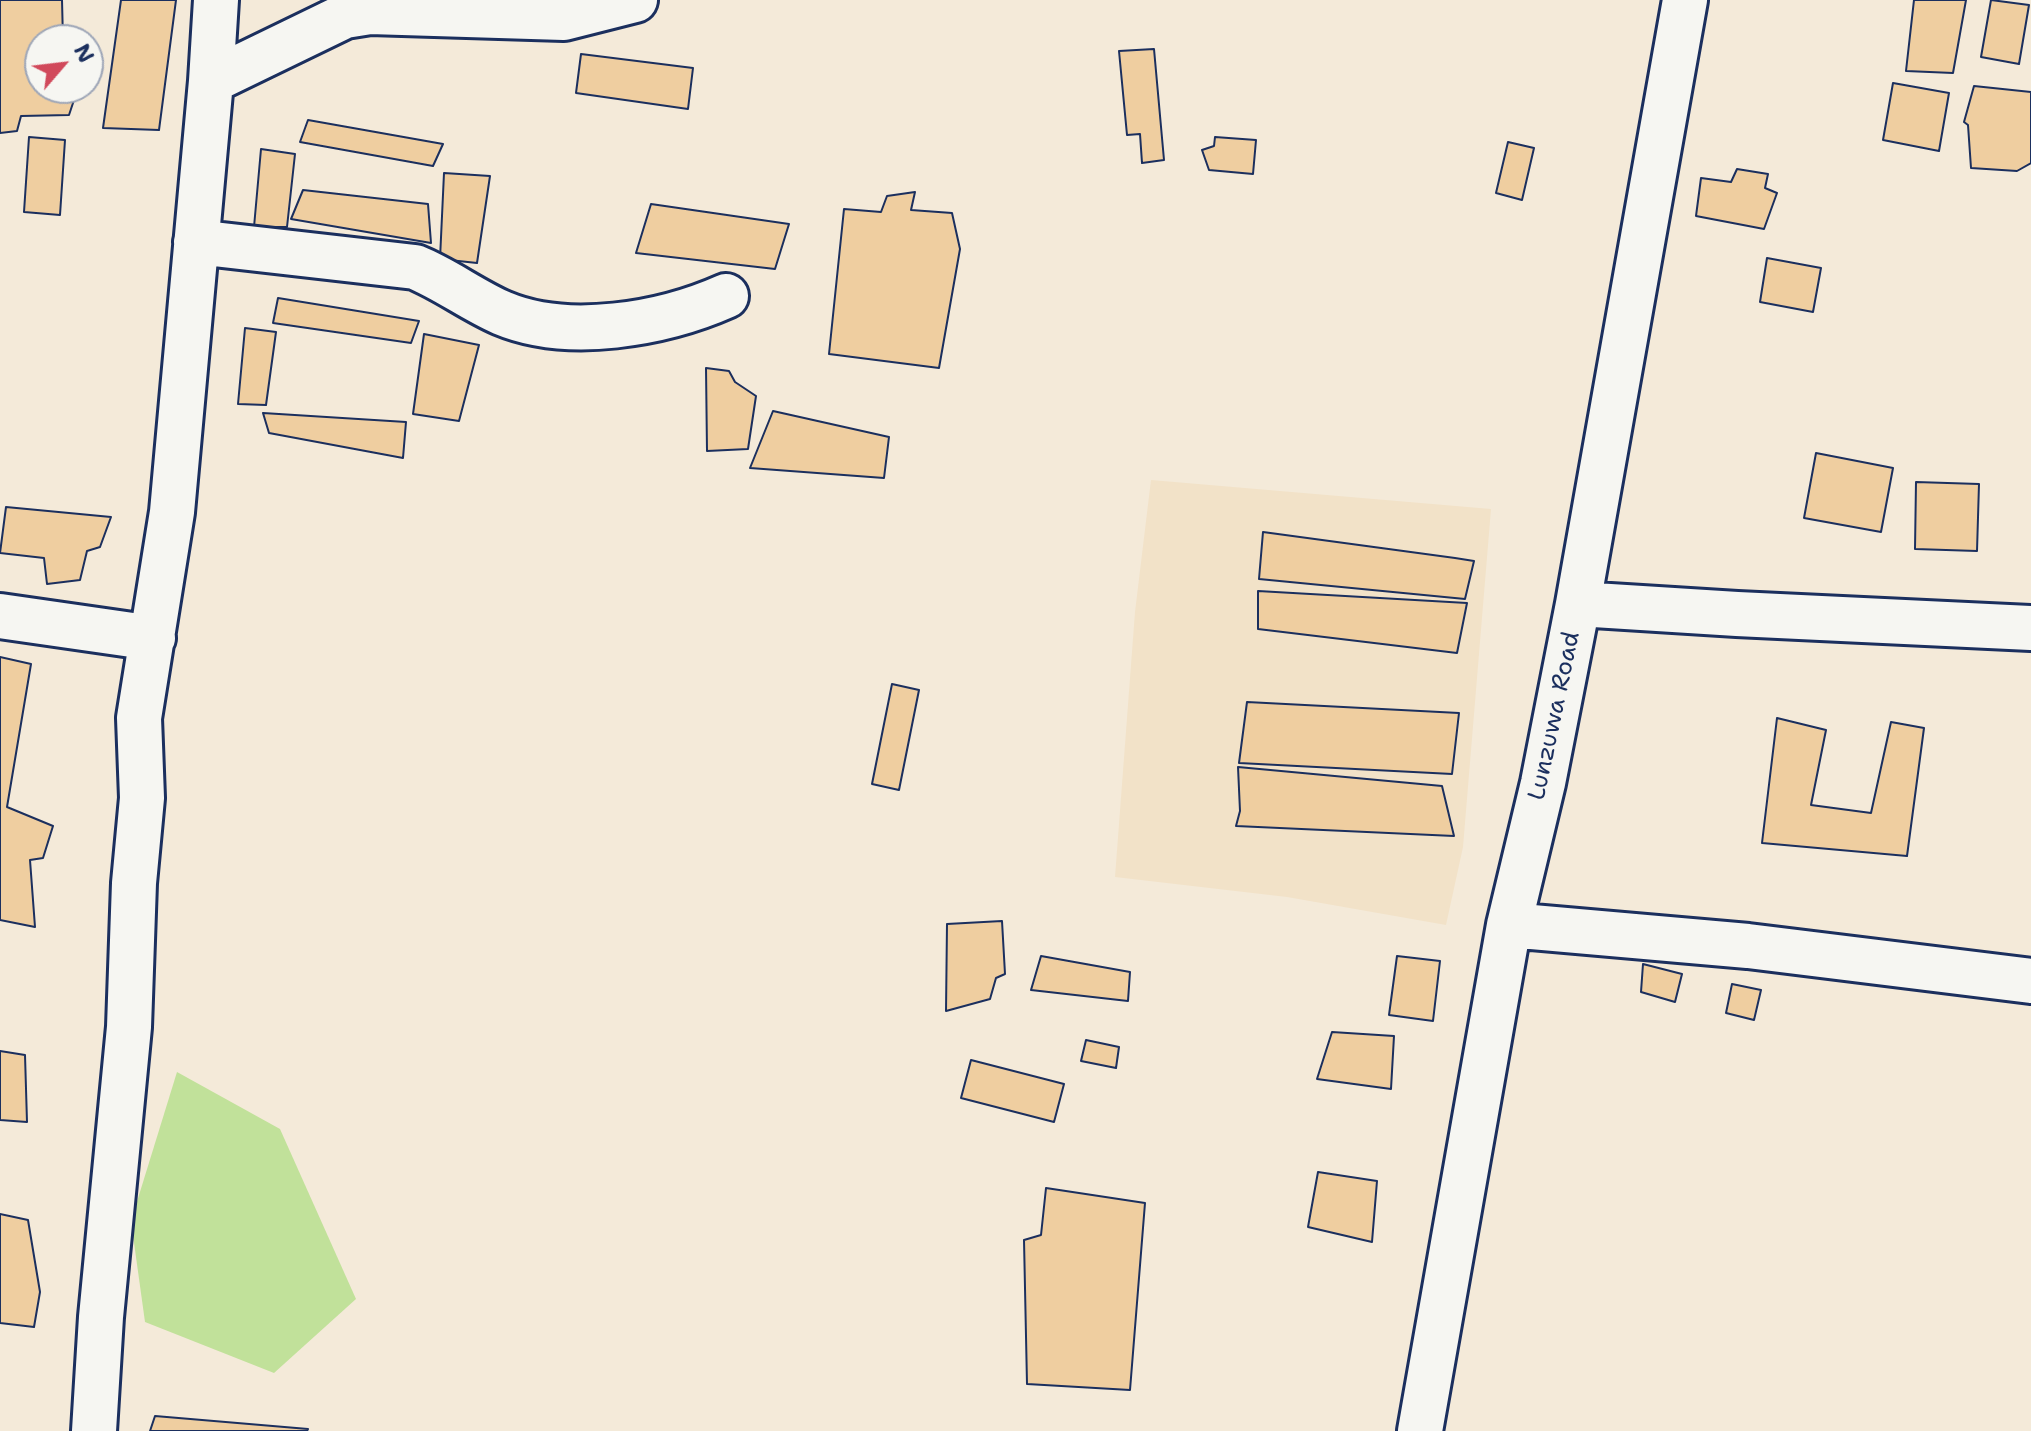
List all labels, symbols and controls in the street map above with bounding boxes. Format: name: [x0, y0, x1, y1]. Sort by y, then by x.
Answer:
north arrow: [24, 24, 104, 104]
text: N: [67, 39, 101, 68]
street label: Lunzuwa Road: [1523, 629, 1587, 803]

